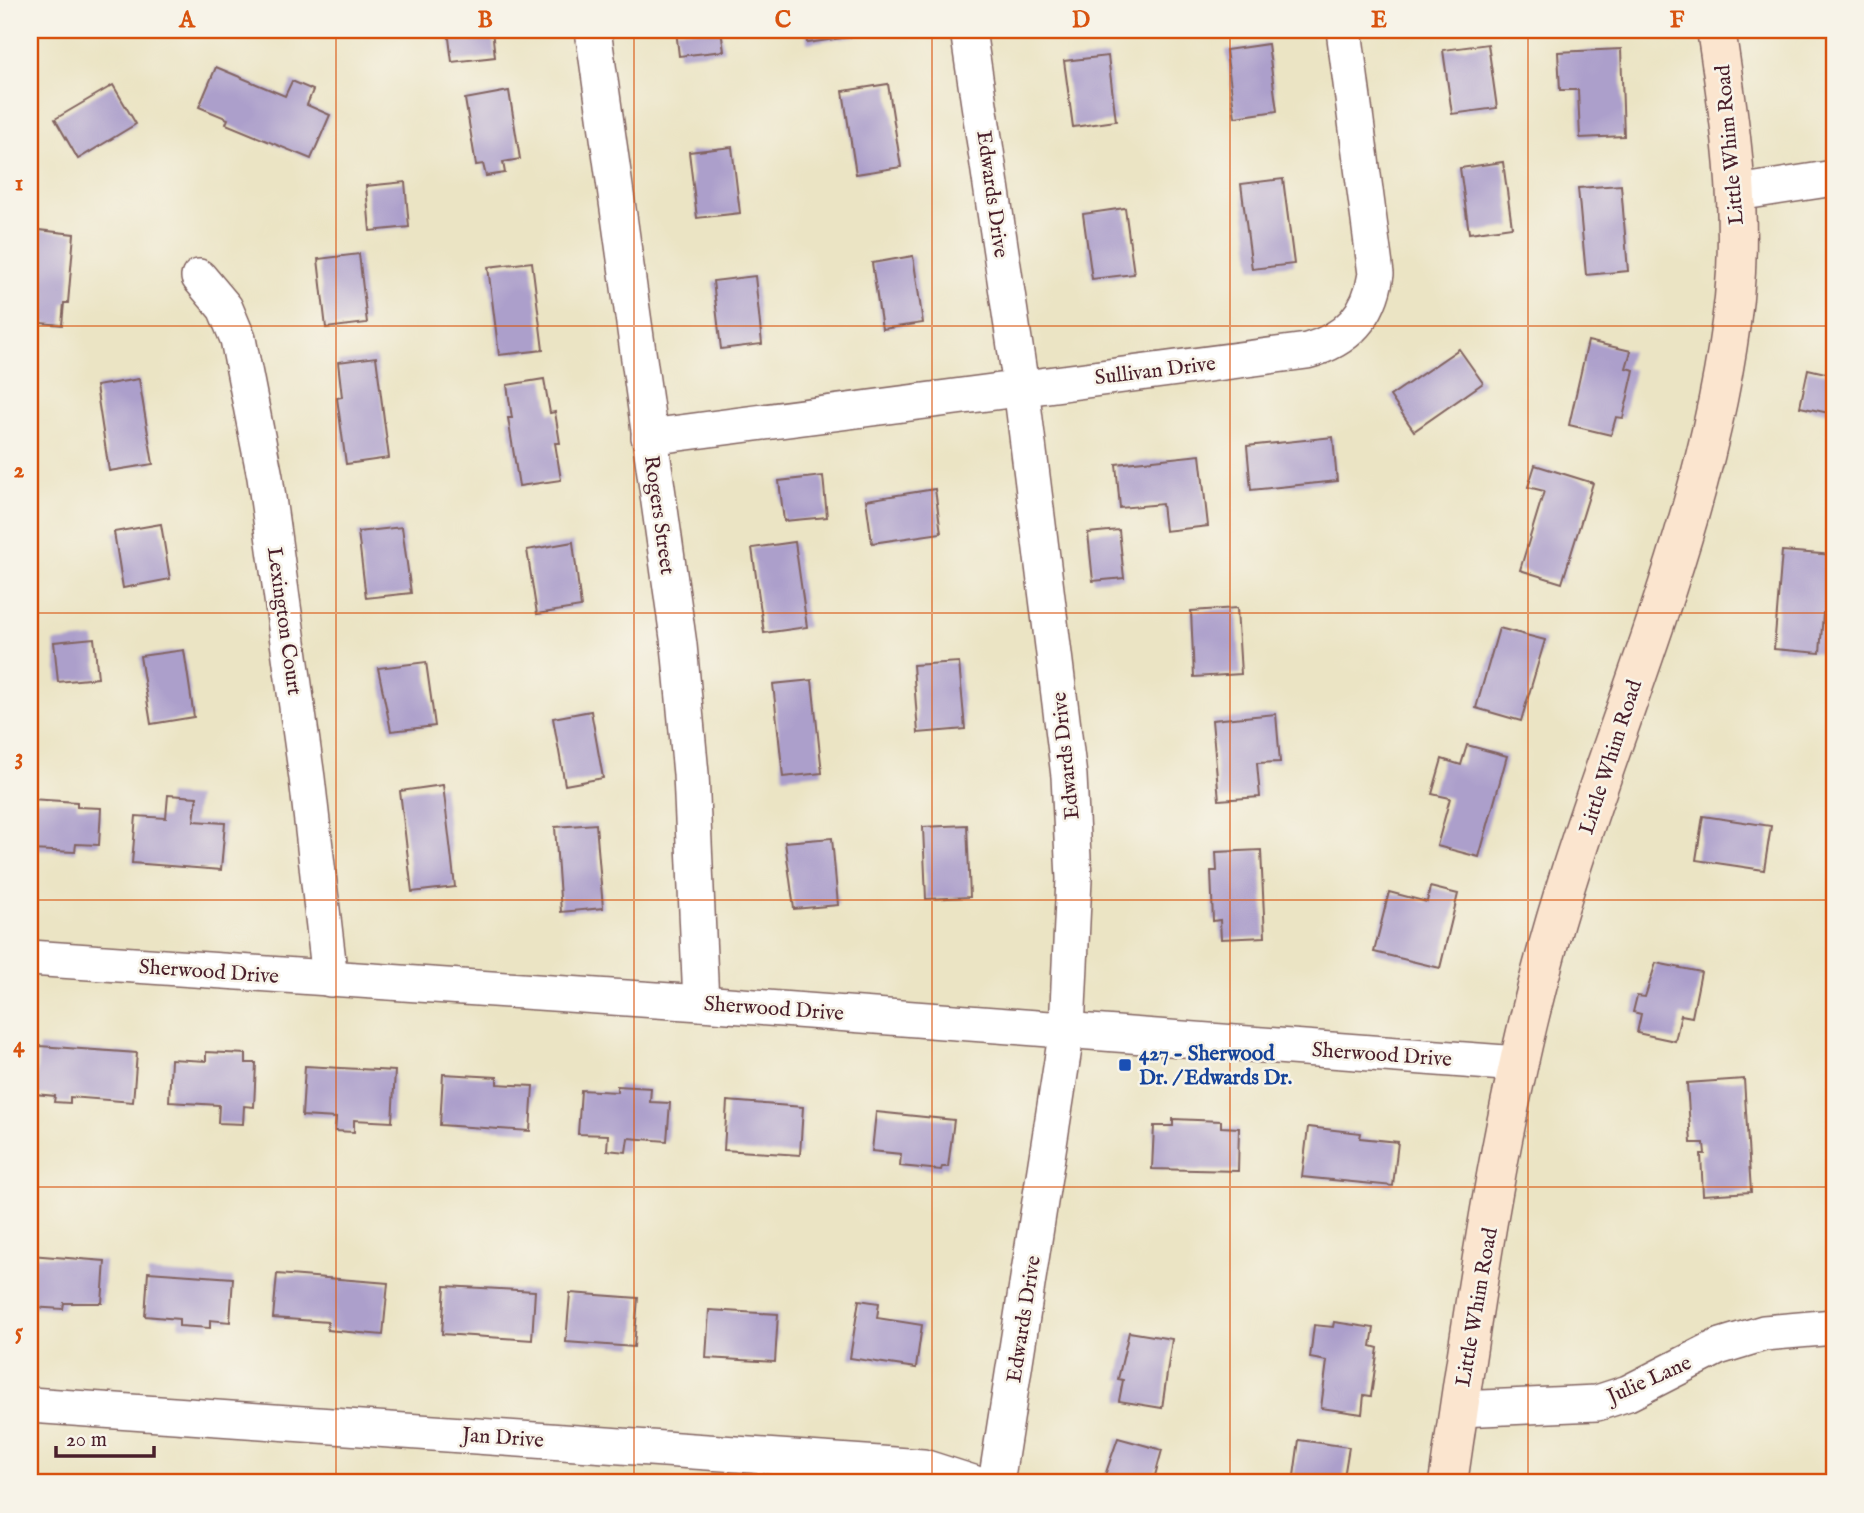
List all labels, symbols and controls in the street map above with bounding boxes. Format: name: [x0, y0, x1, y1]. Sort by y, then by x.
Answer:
text: A: [178, 6, 196, 35]
text: B: [477, 6, 493, 35]
text: C: [775, 6, 792, 35]
text: D: [1072, 6, 1090, 35]
text: E: [1371, 6, 1387, 35]
text: F: [1670, 6, 1685, 35]
street label: Little Whim Road: [1710, 63, 1751, 226]
street label: Edwards Drive: [969, 129, 1014, 260]
text: 1: [15, 169, 23, 198]
street label: Sullivan Drive: [1093, 351, 1218, 392]
street label: Rogers Street: [637, 454, 680, 577]
text: 2: [14, 456, 25, 485]
street label: Lexington Court: [260, 545, 307, 697]
street label: Little Whim Road: [1574, 676, 1649, 838]
street label: Edwards Drive: [1046, 690, 1087, 821]
text: 3: [15, 743, 23, 772]
street label: Sherwood Drive: [138, 954, 280, 991]
street label: Sherwood Drive: [703, 991, 845, 1028]
text: 4: [13, 1031, 25, 1060]
street label: Sherwood Drive: [1311, 1037, 1453, 1074]
place label: 427 - Sherwood Dr. / Edwards Dr.: [1139, 1041, 1292, 1092]
marker: 427 - Sherwood Dr. / Edwards Dr.: [1117, 1057, 1133, 1073]
street label: Little Whim Road: [1450, 1225, 1505, 1389]
street label: Edwards Drive: [1001, 1253, 1048, 1385]
text: 5: [15, 1318, 24, 1347]
street label: Julie Lane: [1602, 1350, 1696, 1412]
scale bar: [56, 1415, 154, 1459]
street label: Jan Drive: [459, 1422, 545, 1455]
text: 20 m: [66, 1427, 107, 1454]

